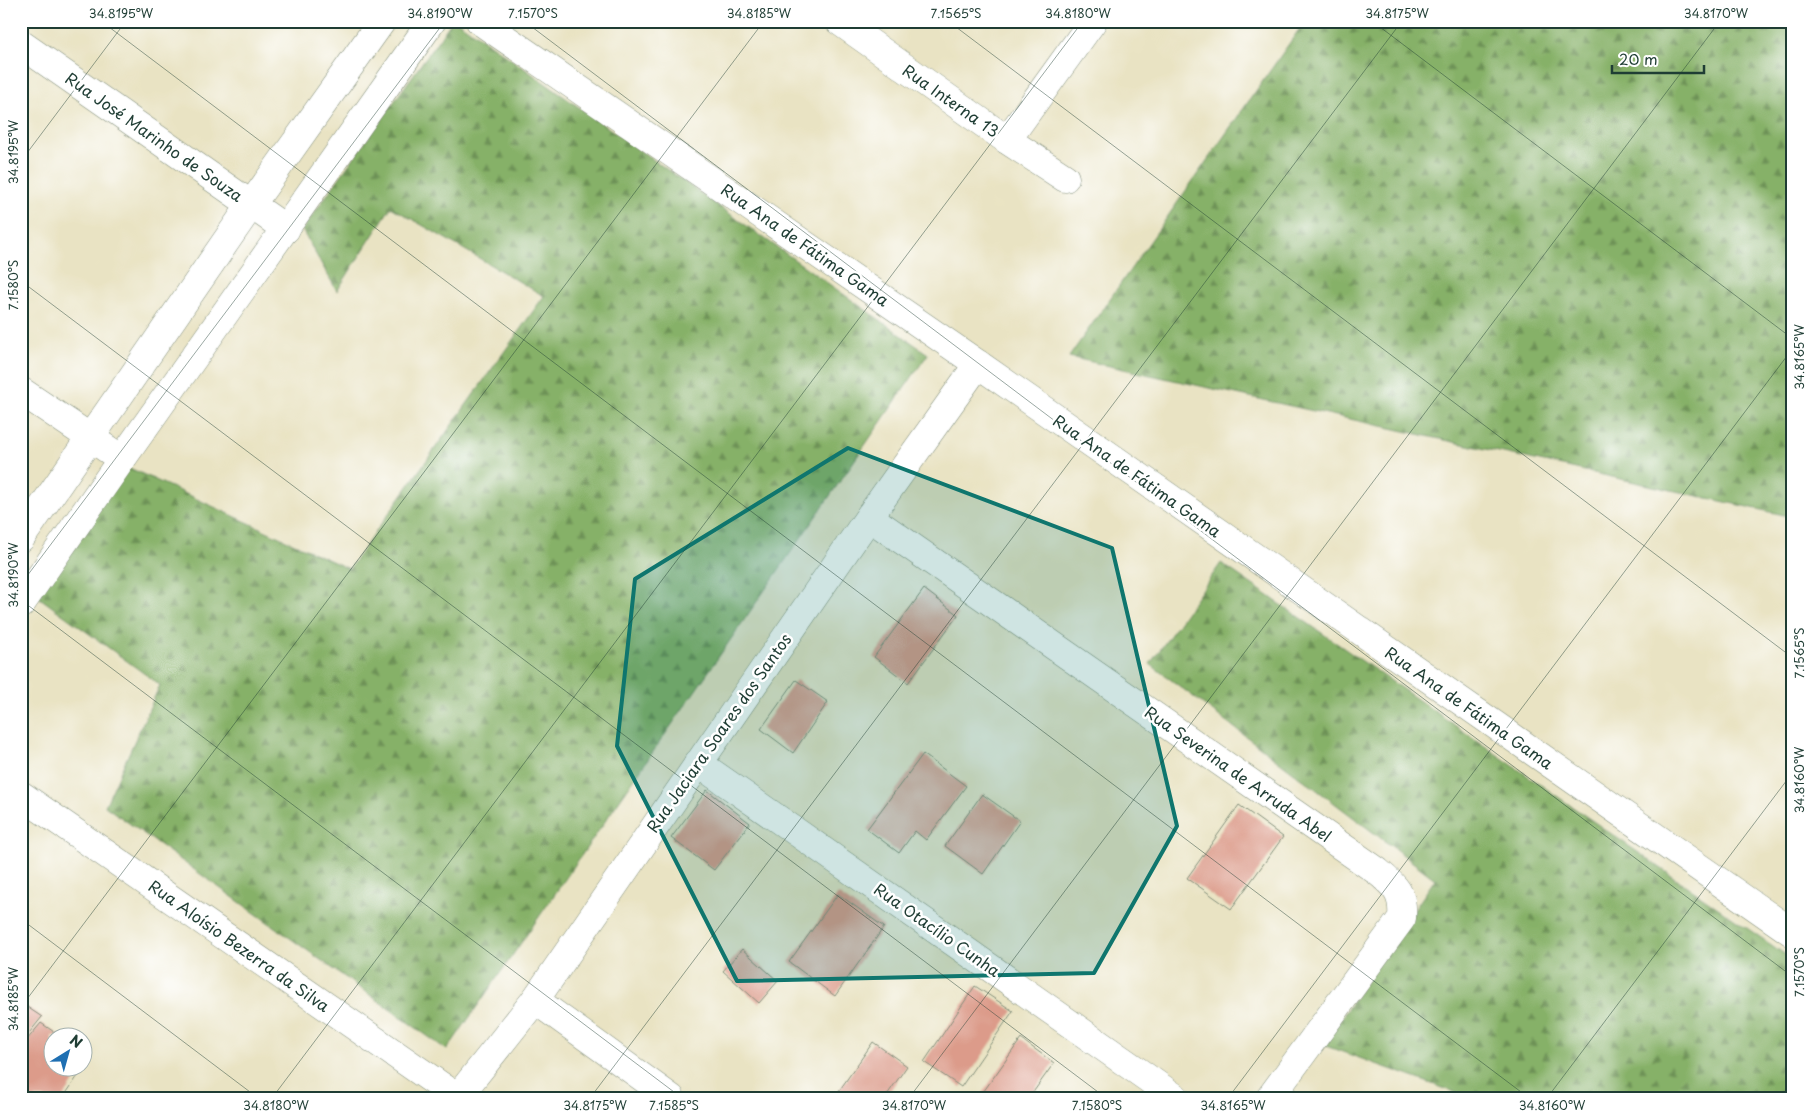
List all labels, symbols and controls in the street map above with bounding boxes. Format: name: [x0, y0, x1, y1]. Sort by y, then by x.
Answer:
text: 34.8195°W: [89, 4, 154, 22]
text: 34.8190°W: [407, 4, 473, 22]
text: 7.1570°S: [508, 4, 558, 22]
text: 34.8185°W: [727, 4, 792, 22]
text: 7.1565°S: [930, 4, 982, 22]
text: 34.8180°W: [1045, 4, 1112, 22]
text: 34.8175°W: [1365, 4, 1429, 22]
text: 34.8170°W: [1684, 4, 1749, 22]
scale bar: [1612, 42, 1704, 74]
text: 20 m: [1619, 47, 1658, 70]
street label: Rua Interna 13: [898, 58, 1005, 143]
street label: Rua José Marinho de Souza: [61, 66, 248, 207]
text: 34.8195°W: [4, 119, 22, 184]
street label: Rua Ana de Fátima Gama: [717, 177, 894, 311]
text: 7.1580°S: [4, 260, 22, 310]
text: 34.8165°W: [1790, 324, 1808, 390]
street label: Rua Ana de Fátima Gama: [1049, 408, 1226, 542]
text: 34.8190°W: [4, 542, 22, 608]
text: 7.1565°S: [1790, 627, 1808, 679]
street label: Rua Jaciara Soares dos Santos: [640, 628, 796, 837]
street label: Rua Ana de Fátima Gama: [1381, 640, 1558, 774]
street label: Rua Severina de Arruda Abel: [1140, 699, 1337, 847]
text: 34.8160°W: [1790, 746, 1808, 813]
street label: Rua Aloísio Bezerra da Silva: [144, 873, 336, 1017]
street label: Rua Otacílio Cunha: [870, 877, 1006, 982]
text: 7.1570°S: [1790, 947, 1808, 997]
text: 34.8185°W: [4, 966, 22, 1031]
north arrow: [42, 1026, 92, 1076]
text: N: [65, 1029, 87, 1053]
text: 34.8180°W: [243, 1096, 310, 1114]
text: 34.8175°W: [563, 1096, 627, 1114]
text: 7.1585°S: [649, 1096, 699, 1114]
text: 34.8170°W: [882, 1096, 947, 1114]
text: 7.1580°S: [1072, 1096, 1122, 1114]
text: 34.8165°W: [1200, 1096, 1266, 1114]
text: 34.8160°W: [1519, 1096, 1586, 1114]

